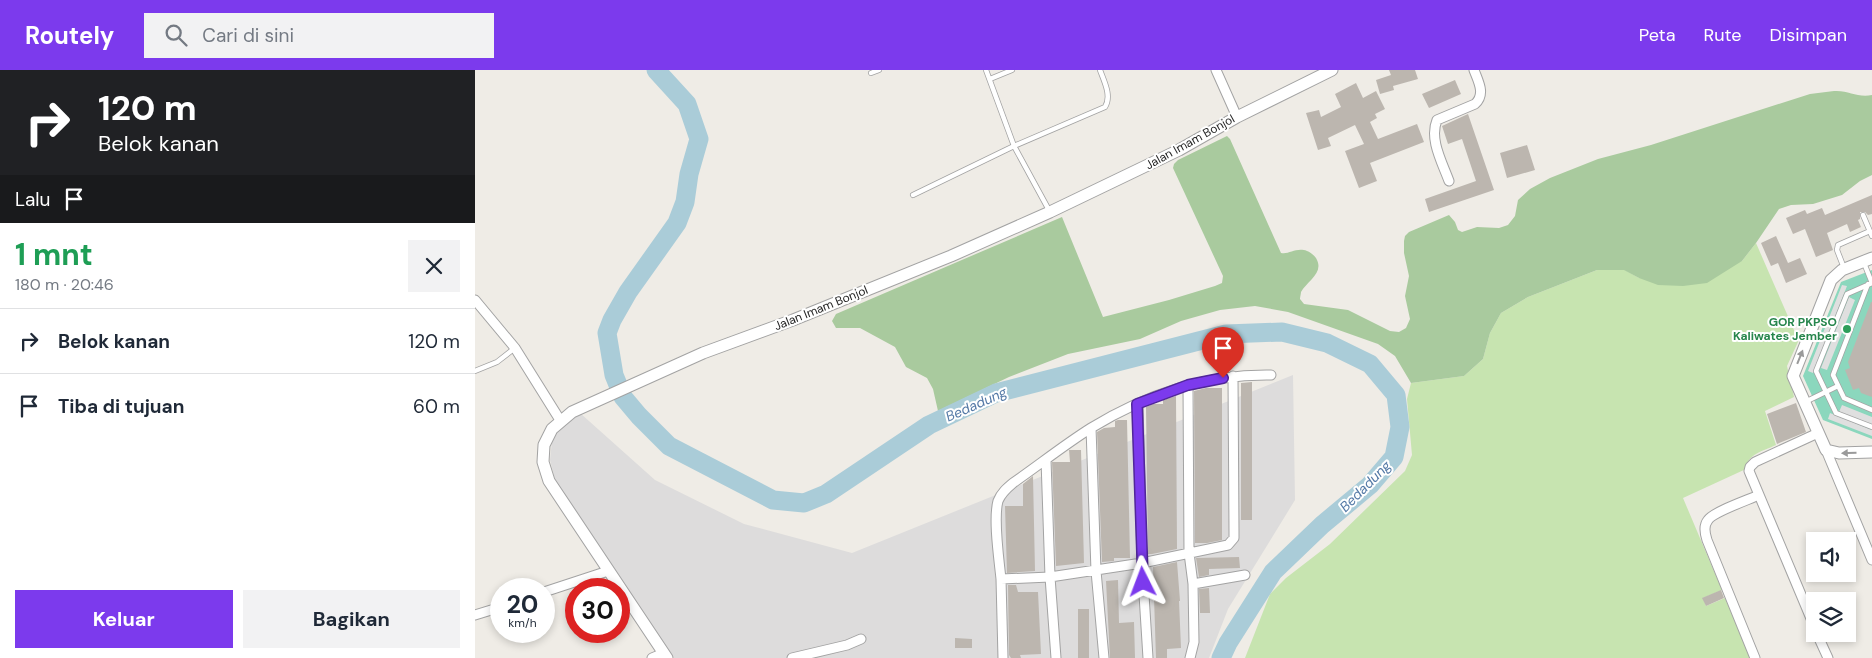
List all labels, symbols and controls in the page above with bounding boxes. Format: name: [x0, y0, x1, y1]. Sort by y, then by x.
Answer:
search box: [144, 13, 494, 58]
text: Routely: [25, 20, 114, 51]
icon: search: [162, 21, 190, 49]
text: Cari di sini: [202, 23, 294, 48]
text: Peta: [1639, 23, 1675, 47]
text: Rute: [1703, 23, 1742, 47]
text: Disimpan: [1770, 23, 1847, 47]
text: 120 m: [98, 85, 197, 131]
icon: right: [15, 90, 80, 155]
street label: Jalan Imam Bonjol: [1143, 111, 1237, 173]
text: Belok kanan: [98, 129, 219, 158]
icon: arrive: [60, 185, 88, 213]
text: Lalu: [15, 187, 50, 212]
text: 1 mnt: [15, 235, 93, 274]
button: close: [408, 240, 460, 292]
text: 180 m · 20:46: [15, 274, 114, 295]
street label: Jalan Imam Bonjol: [772, 282, 870, 334]
place label: GOR PKPSO Kaliwates Jember: [1733, 314, 1837, 344]
marker: GOR PKPSO Kaliwates Jember: [1841, 323, 1853, 335]
icon: right: [15, 327, 43, 355]
pin: [1202, 327, 1244, 378]
text: Belok kanan: [58, 329, 170, 354]
text: 120 m: [408, 329, 460, 354]
icon: arrive: [1209, 334, 1237, 362]
one-way arrow: [1796, 349, 1804, 364]
water label: Bedadung: [942, 382, 1010, 426]
icon: arrive: [15, 392, 43, 420]
text: Tiba di tujuan: [58, 394, 184, 419]
text: 60 m: [413, 394, 460, 419]
one-way arrow: [1840, 449, 1856, 457]
water label: Bedadung: [1336, 456, 1395, 515]
map controls: [1806, 532, 1856, 642]
button: sound: [1806, 532, 1856, 582]
position arrow: [1116, 555, 1168, 607]
speed limit sign: 30: [565, 578, 630, 643]
text: 20: [507, 588, 538, 621]
button: Keluar: [15, 590, 233, 648]
button: Bagikan: [243, 590, 460, 648]
button: layers: [1806, 592, 1856, 642]
text: km/h: [508, 615, 537, 631]

